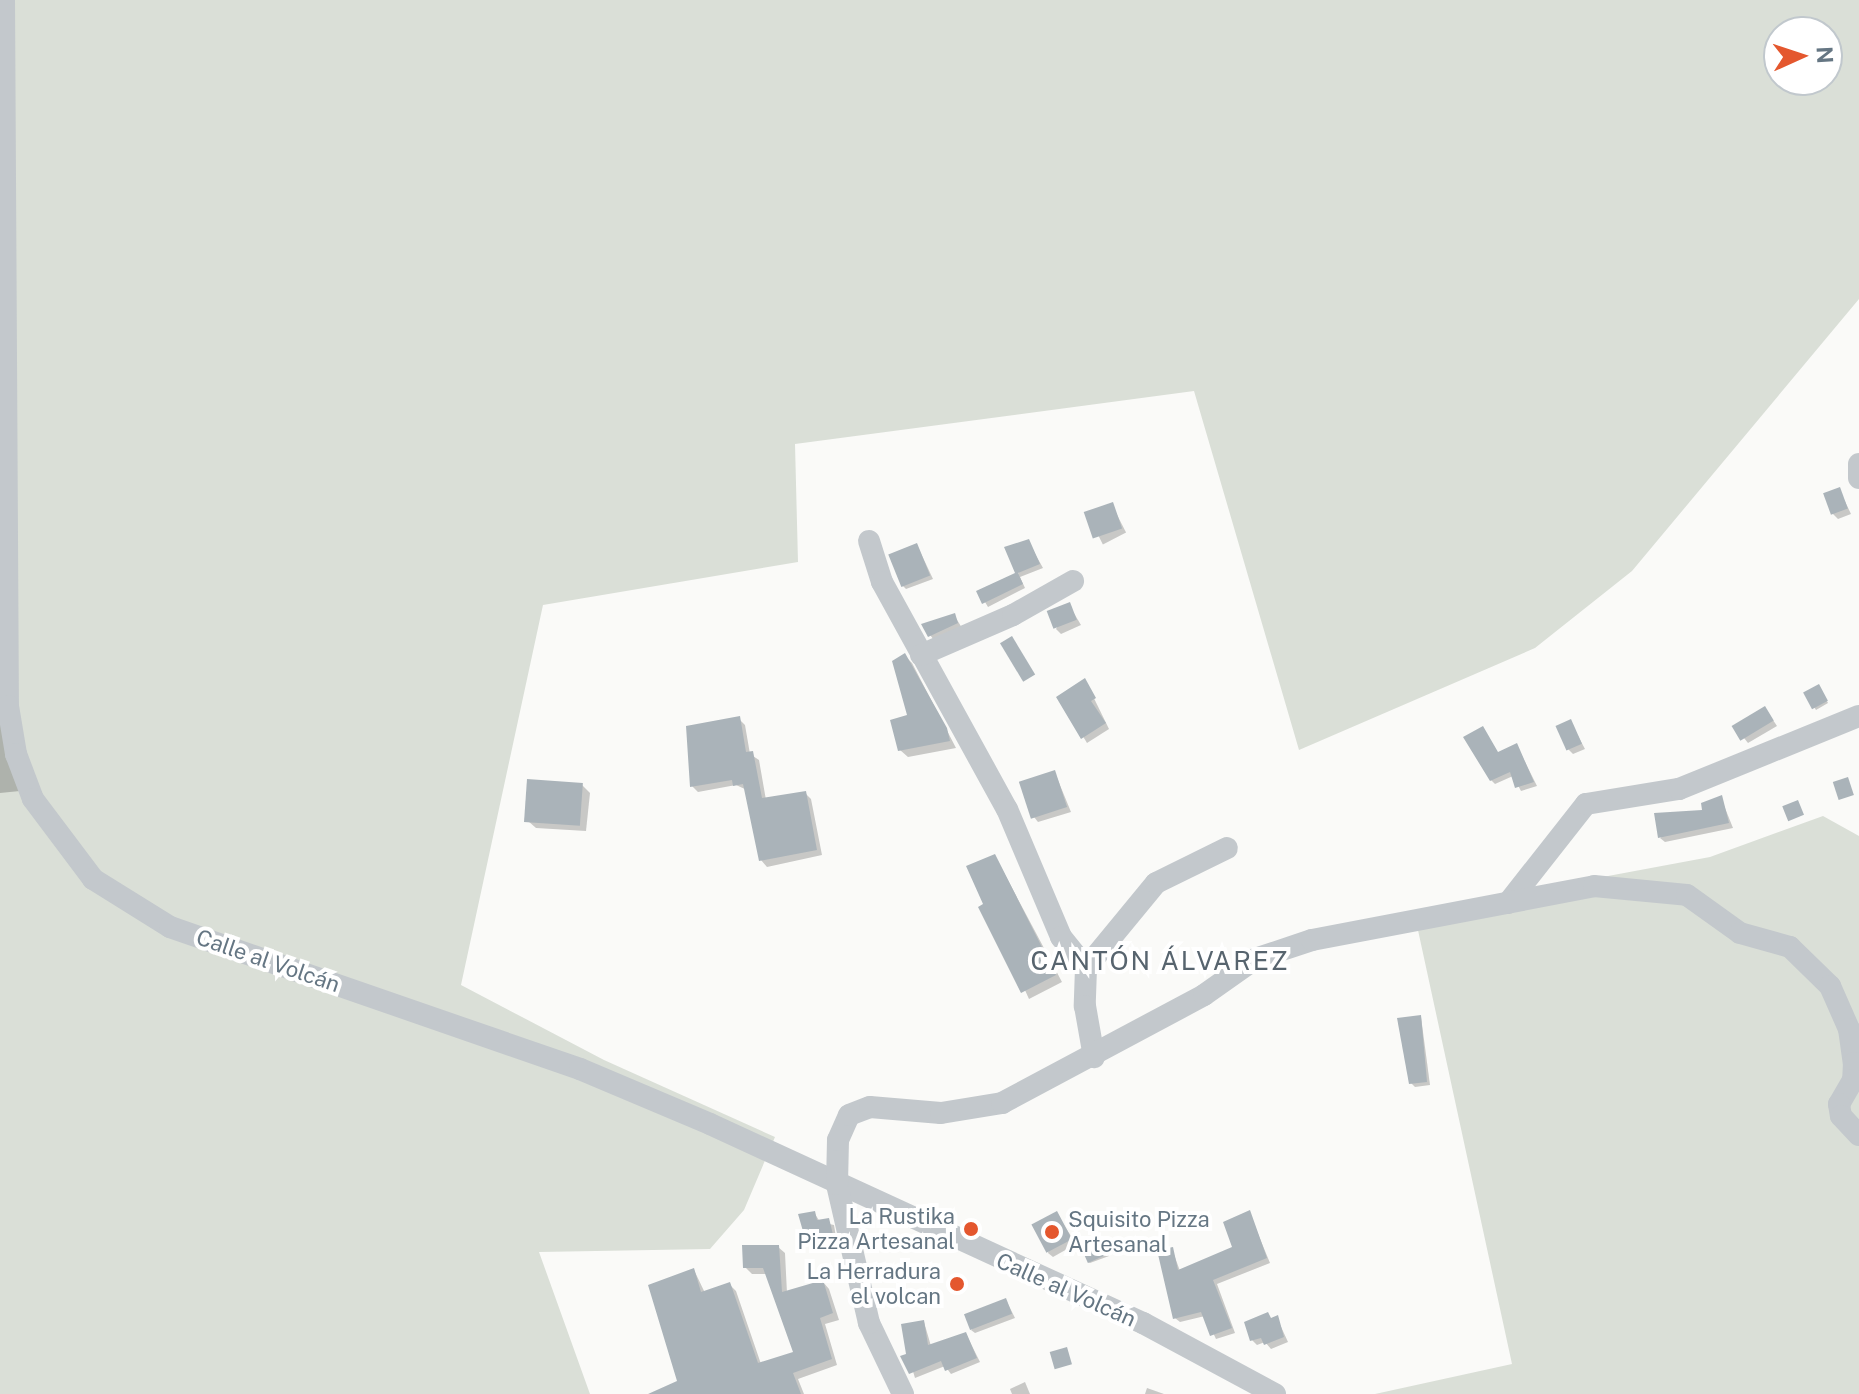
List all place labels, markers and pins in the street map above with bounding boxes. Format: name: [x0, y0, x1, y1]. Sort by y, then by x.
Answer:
place label: La Rustika Pizza Artesanal: [797, 1203, 955, 1254]
place label: Squisito Pizza Artesanal: [1068, 1206, 1210, 1258]
marker: La Rustika Pizza Artesanal: [962, 1220, 980, 1238]
marker: Squisito Pizza Artesanal: [1043, 1223, 1061, 1241]
place label: La Herradura el volcan: [807, 1258, 941, 1310]
marker: La Herradura el volcan: [948, 1275, 966, 1293]

